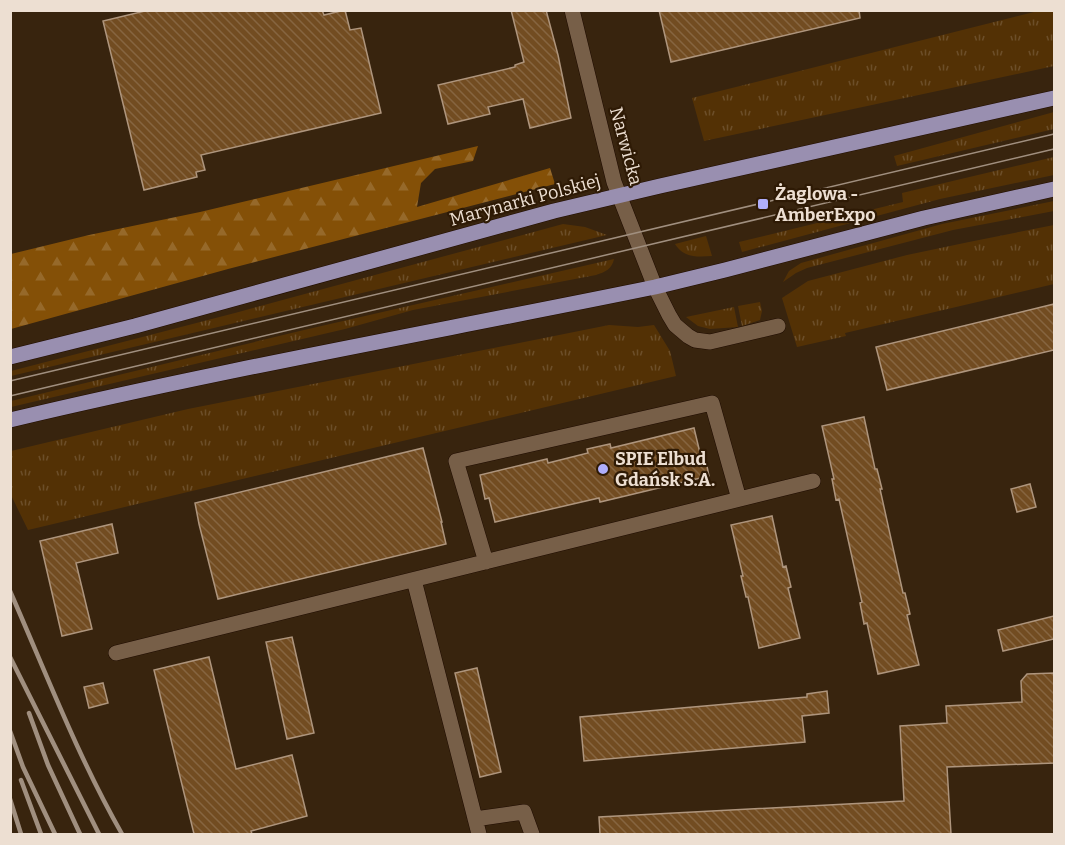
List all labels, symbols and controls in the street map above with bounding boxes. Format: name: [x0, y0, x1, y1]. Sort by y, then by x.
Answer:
street label: Narwicka: [605, 105, 647, 188]
street label: Marynarki Polskiej: [447, 169, 603, 231]
place label: Żaglowa - AmberExpo: [775, 183, 876, 226]
marker: Żaglowa - AmberExpo: [756, 197, 770, 211]
place label: SPIE Elbud Gdańsk S.A.: [615, 448, 715, 491]
marker: SPIE Elbud Gdańsk S.A.: [596, 462, 610, 476]

